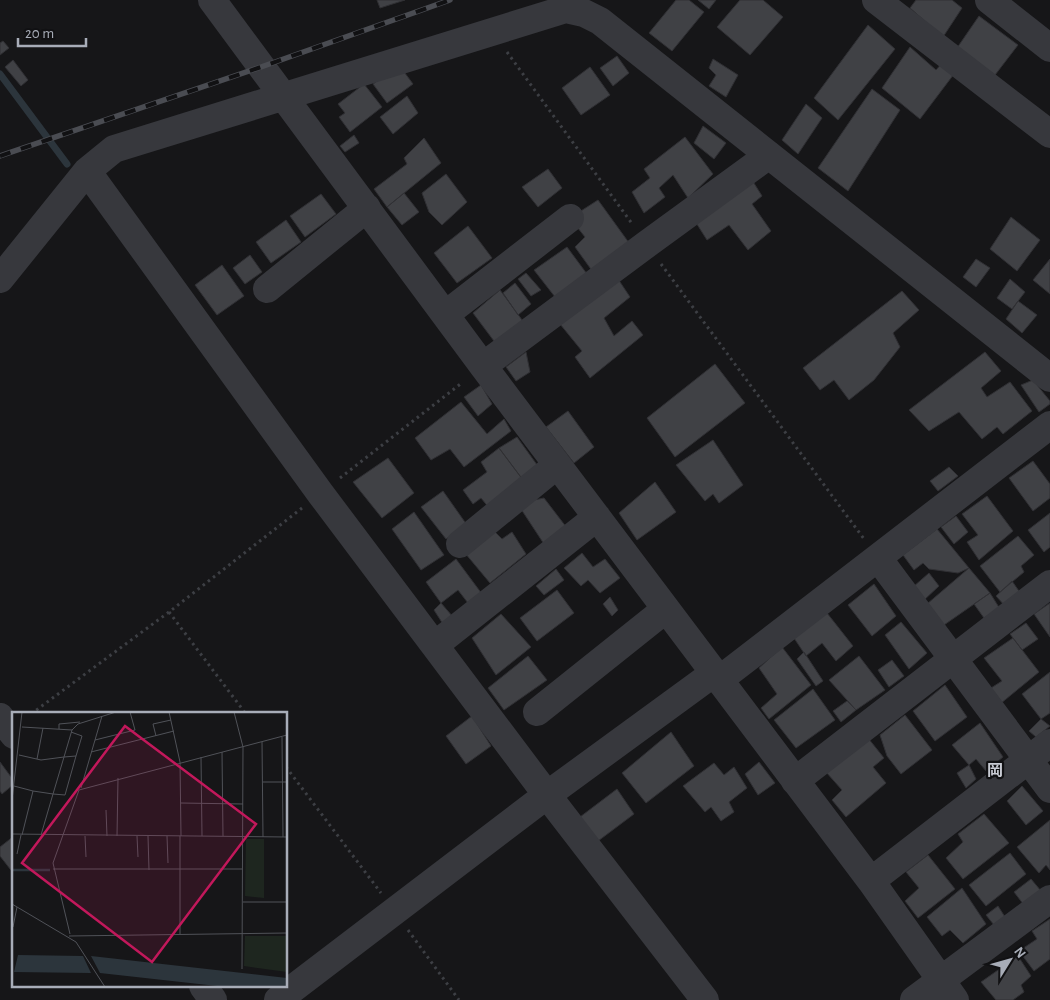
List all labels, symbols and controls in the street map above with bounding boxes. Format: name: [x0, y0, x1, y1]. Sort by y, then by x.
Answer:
scale bar: [18, 15, 85, 47]
text: 20 m: [25, 26, 54, 41]
inset map: [12, 712, 288, 988]
district label: 岡: [987, 763, 1003, 779]
north arrow: [985, 935, 1035, 985]
text: N: [1011, 945, 1028, 961]

